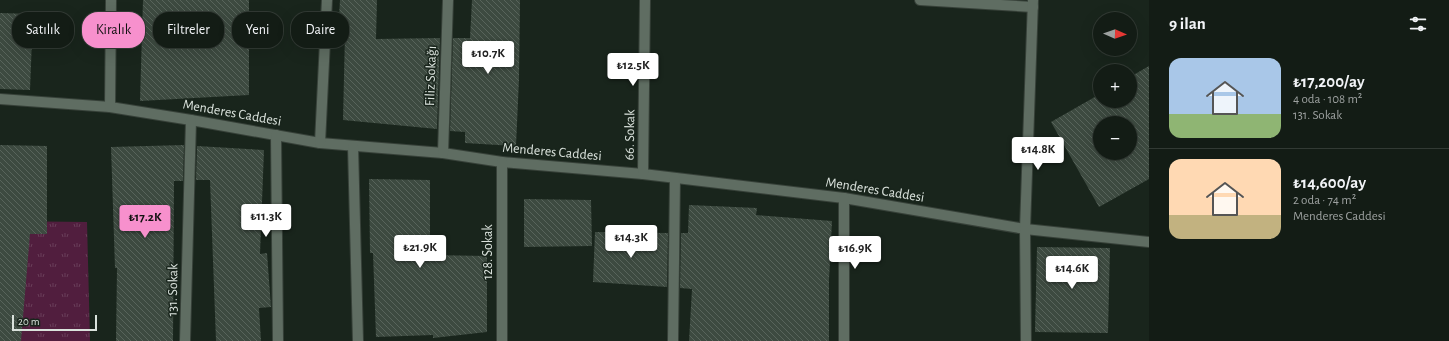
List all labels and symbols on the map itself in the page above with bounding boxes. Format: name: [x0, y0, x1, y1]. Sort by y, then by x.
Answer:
north arrow: [1093, 12, 1137, 56]
pin: ₺10.7K: [455, 41, 521, 75]
street label: Filiz Sokağı: [423, 46, 439, 106]
pin: ₺12.5K: [600, 53, 666, 87]
street label: Menderes Caddesi: [182, 97, 282, 129]
street label: 66. Sokak: [623, 109, 637, 161]
pin: ₺14.8K: [1005, 137, 1071, 171]
street label: Menderes Caddesi: [502, 141, 602, 163]
street label: Menderes Caddesi: [825, 175, 925, 205]
pin: ₺11.3K: [233, 204, 299, 238]
pin: ₺17.2K: [112, 205, 178, 239]
street label: 128. Sokak: [481, 224, 495, 280]
pin: ₺14.3K: [598, 225, 664, 259]
pin: ₺21.9K: [387, 235, 453, 269]
pin: ₺16.9K: [822, 236, 888, 270]
pin: ₺14.6K: [1039, 256, 1105, 290]
street label: 131. Sokak: [166, 263, 180, 317]
scale bar: [12, 313, 97, 332]

